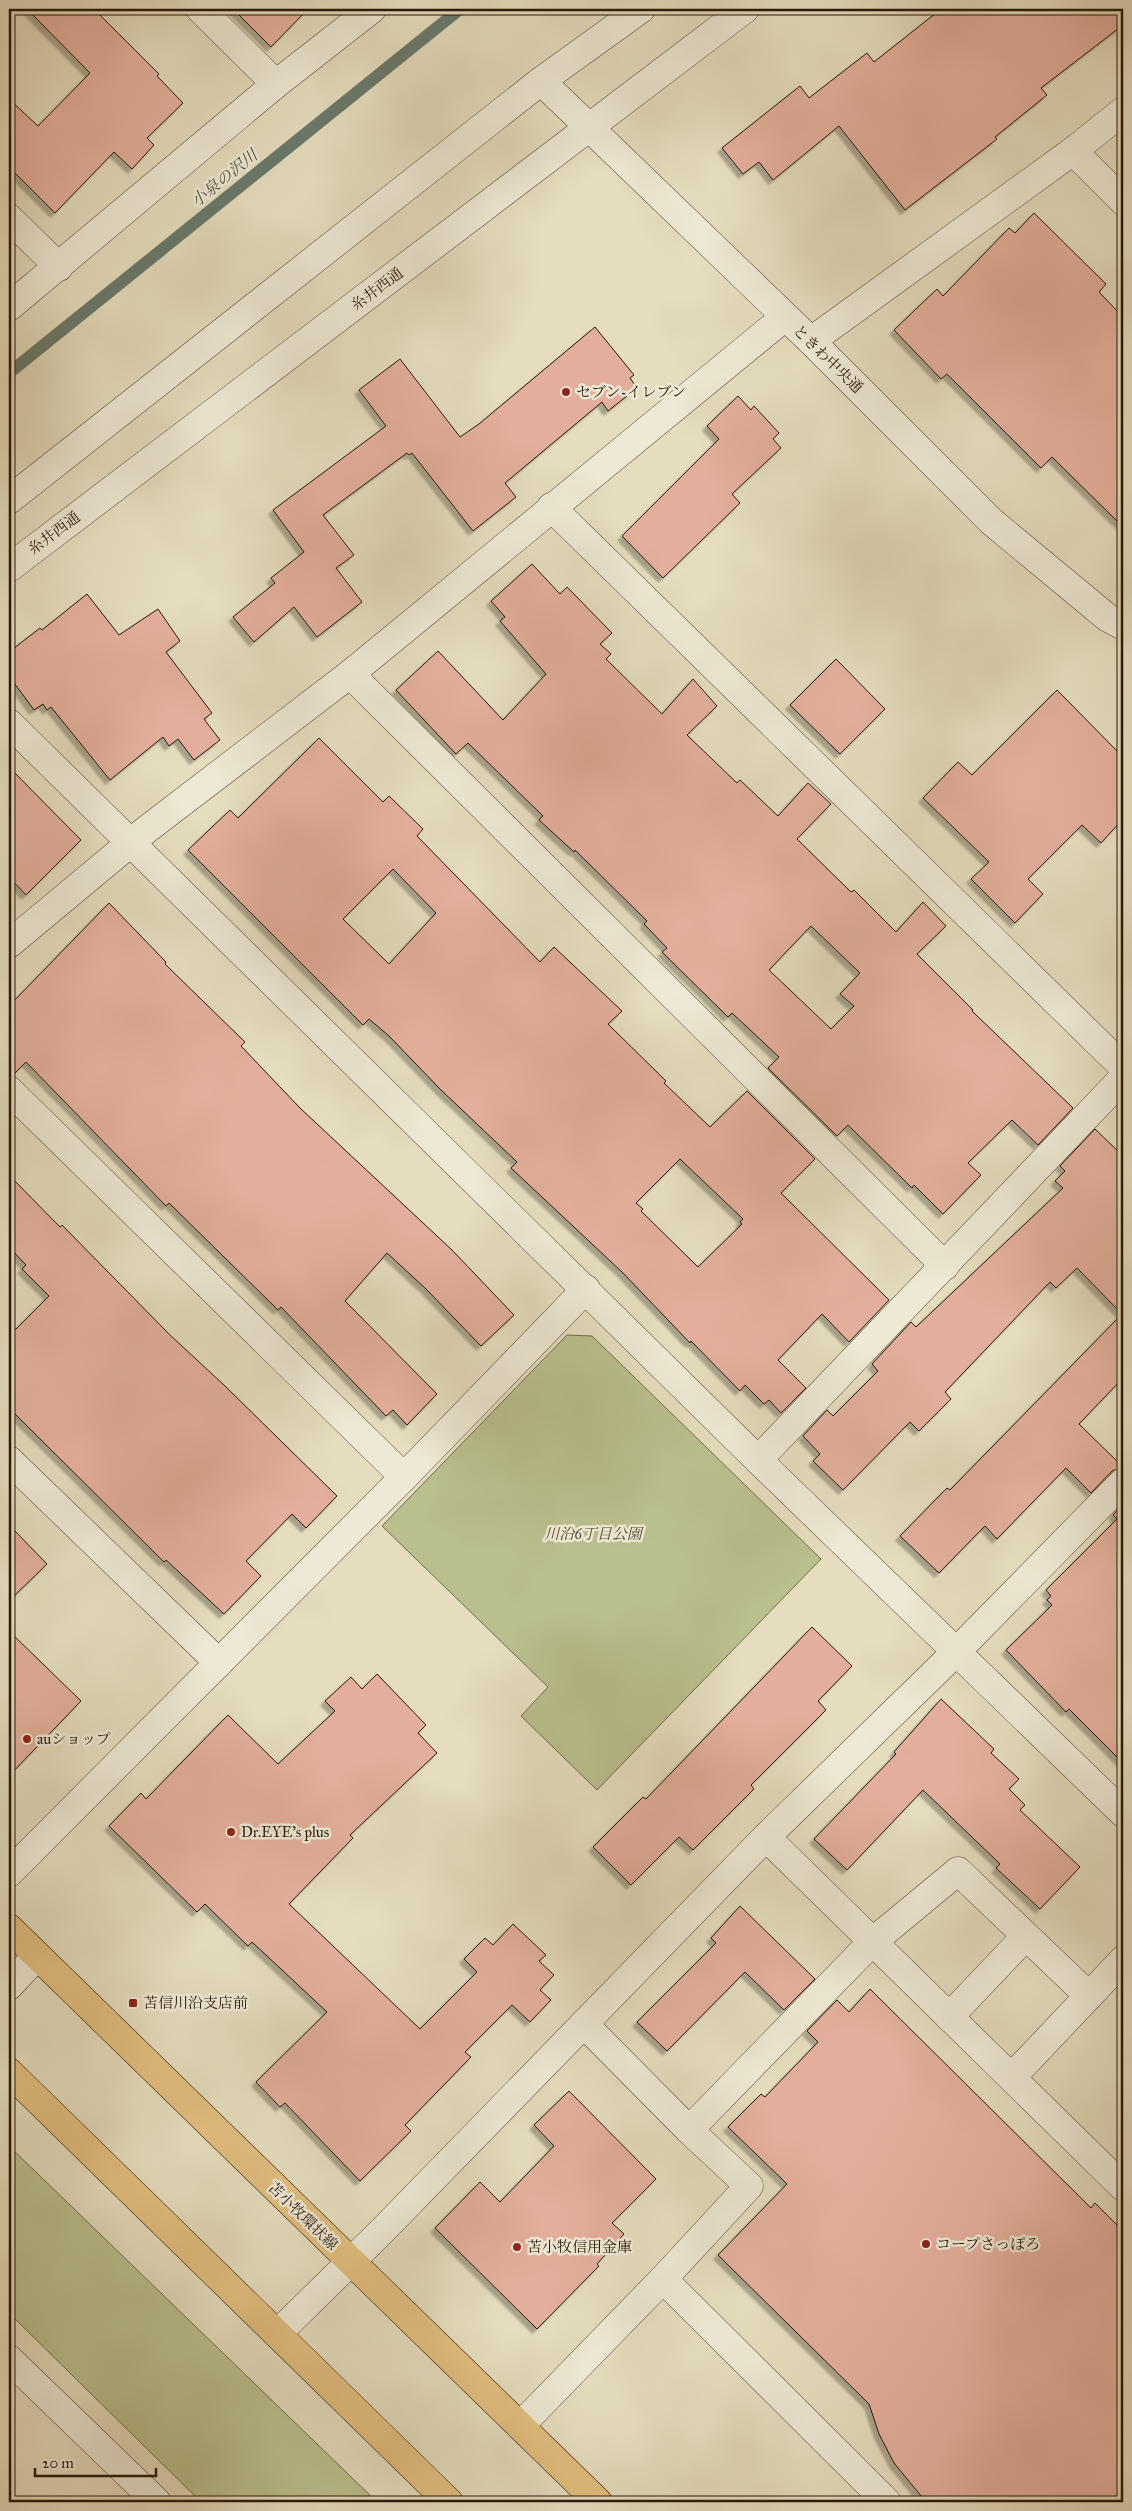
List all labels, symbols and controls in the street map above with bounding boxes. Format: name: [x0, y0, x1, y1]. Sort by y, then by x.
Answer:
water label: 小泉の沢川: [187, 144, 263, 211]
street label: 糸井西通: [348, 264, 406, 314]
street label: ときわ中央通: [789, 321, 867, 397]
place label: セブン-イレブン: [576, 383, 686, 401]
marker: セブン-イレブン: [560, 386, 572, 398]
street label: 糸井西通: [25, 508, 83, 558]
park label: 川沿6丁目公園: [544, 1525, 645, 1543]
place label: auショップ: [37, 1730, 111, 1748]
marker: auショップ: [21, 1733, 33, 1745]
place label: Dr.EYE's plus: [241, 1823, 329, 1841]
marker: Dr.EYE's plus: [225, 1826, 237, 1838]
place label: 苫信川沿支店前: [143, 1994, 248, 2012]
marker: 苫信川沿支店前: [127, 1997, 139, 2009]
street label: 苫小牧環状線: [264, 2178, 342, 2254]
place label: コープさっぽろ: [936, 2235, 1040, 2253]
place label: 苫小牧信用金庫: [527, 2238, 632, 2256]
marker: コープさっぽろ: [920, 2238, 932, 2250]
marker: 苫小牧信用金庫: [511, 2241, 523, 2253]
scale bar: [35, 2446, 156, 2478]
text: 20 m: [42, 2454, 74, 2472]

